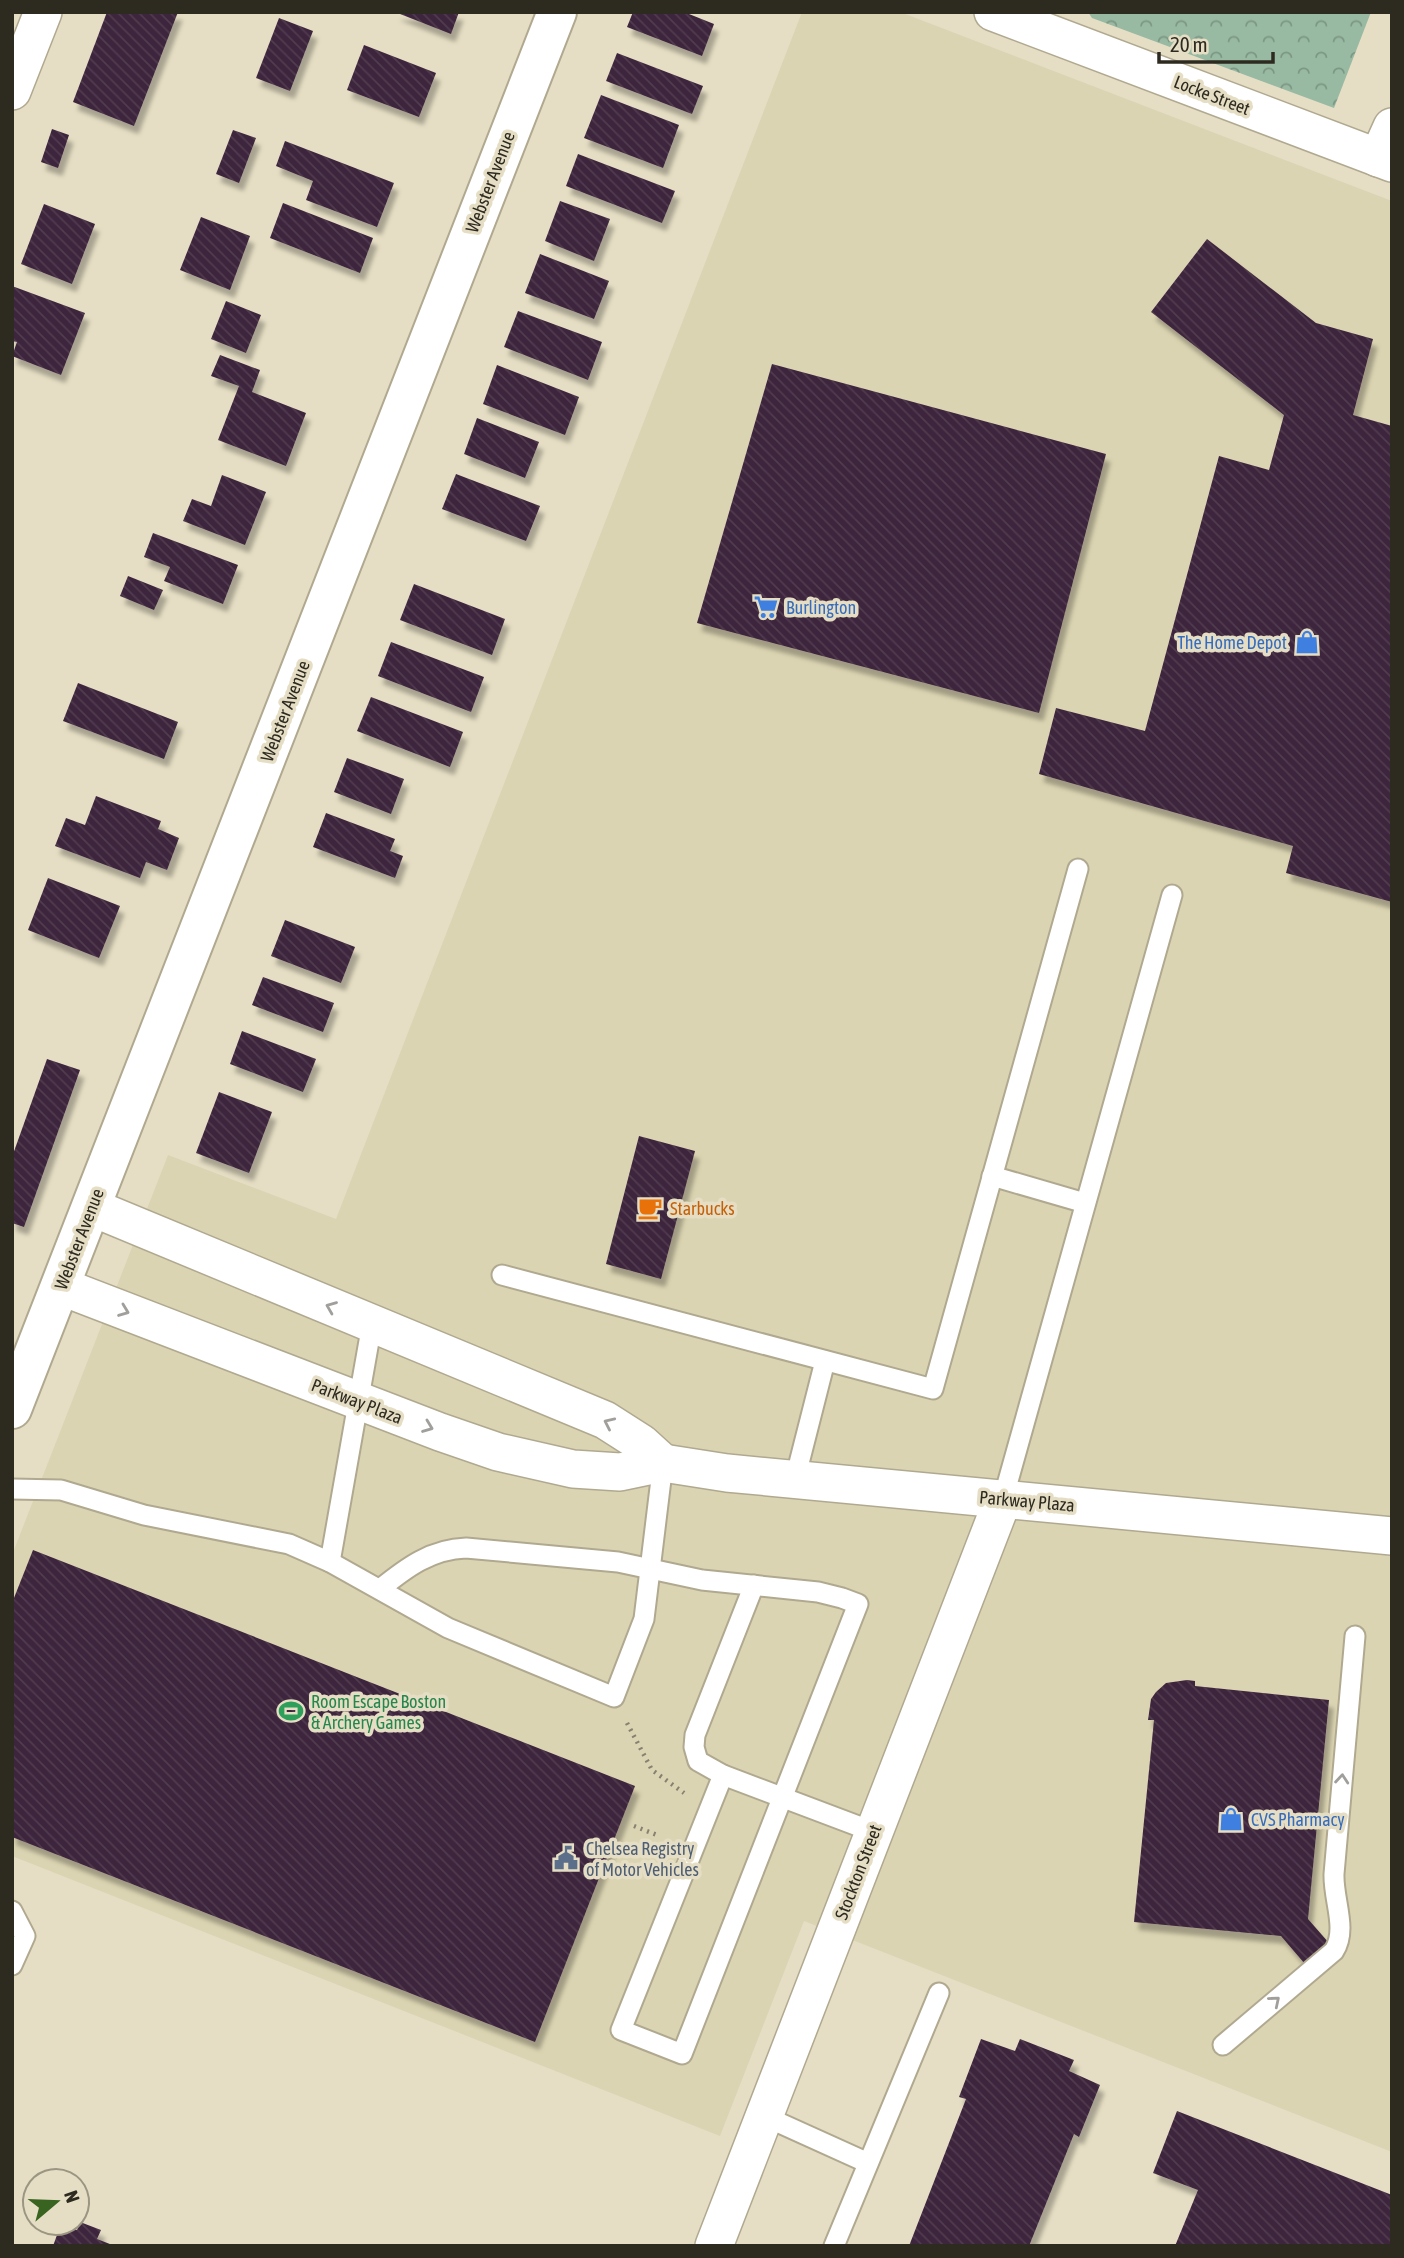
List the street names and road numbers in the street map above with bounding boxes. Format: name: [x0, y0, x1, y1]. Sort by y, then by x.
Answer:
street label: Locke Street: [1171, 71, 1253, 119]
street label: Webster Avenue: [461, 129, 519, 235]
street label: Webster Avenue: [256, 658, 314, 764]
street label: Webster Avenue: [50, 1186, 108, 1292]
street label: Parkway Plaza: [309, 1374, 405, 1428]
street label: Parkway Plaza: [978, 1486, 1076, 1516]
street label: Stockton Street: [830, 1822, 886, 1922]

